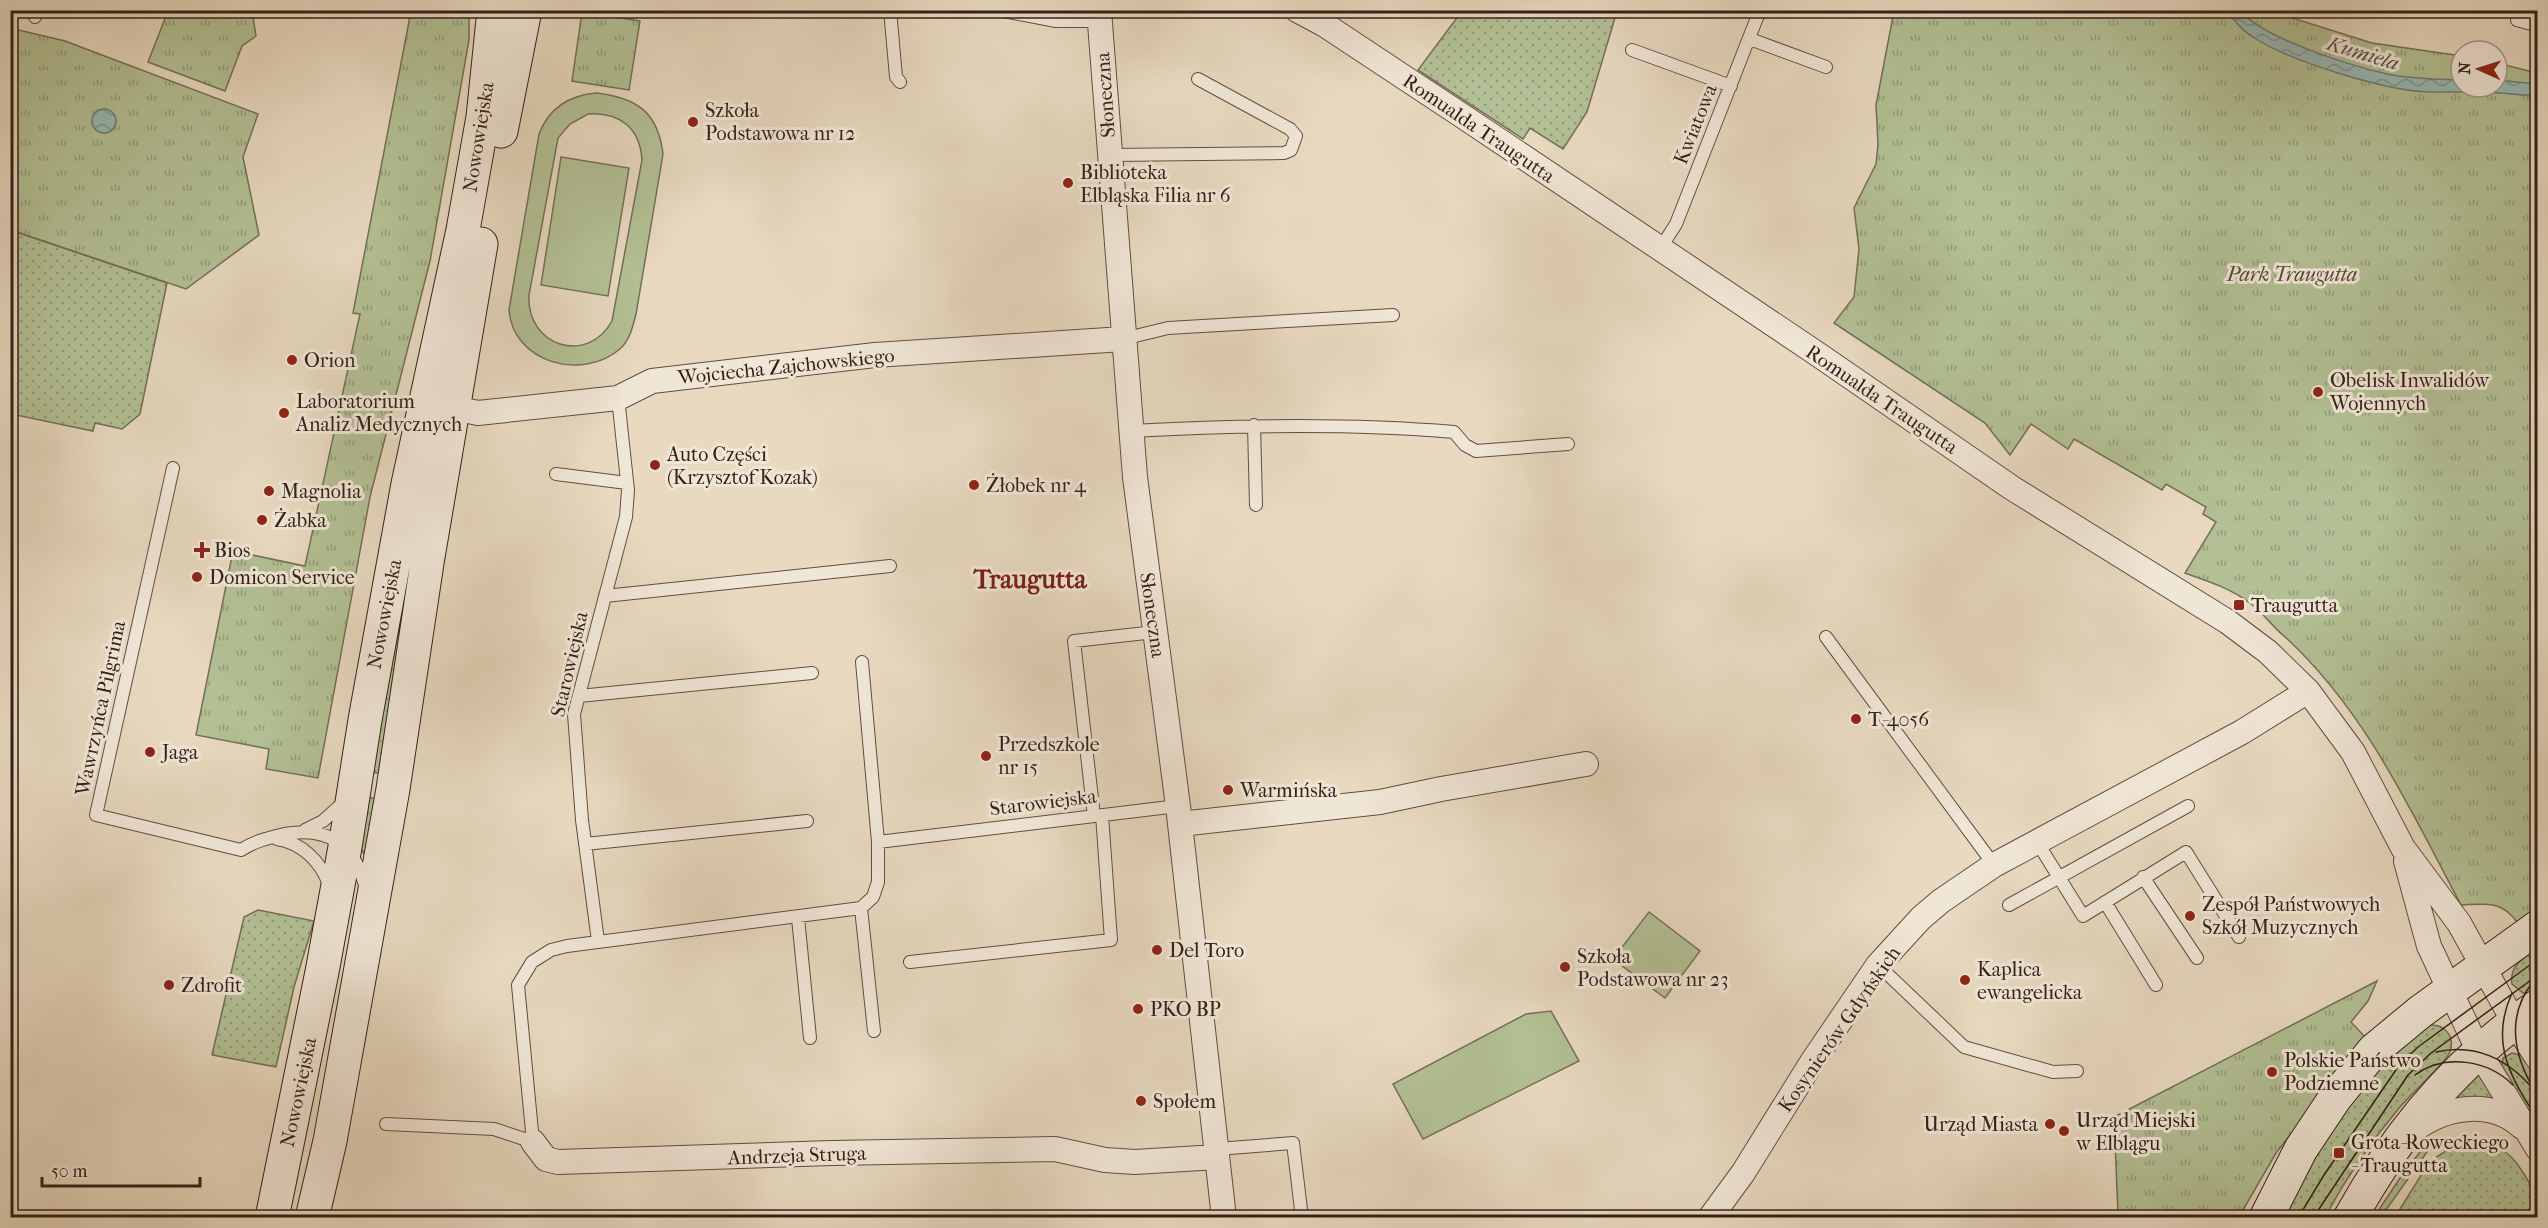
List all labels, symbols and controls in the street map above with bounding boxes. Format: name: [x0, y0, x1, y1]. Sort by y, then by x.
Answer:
water label: Kumiela: [2322, 30, 2402, 75]
north arrow: [2449, 39, 2509, 99]
street label: Słoneczna: [1091, 51, 1120, 138]
text: N: [2455, 61, 2474, 75]
street label: Romualda Traugutta: [1398, 69, 1560, 188]
street label: Nowowiejska: [458, 80, 499, 194]
street label: Kwiatowa: [1669, 80, 1722, 168]
place label: Szkoła Podstawowa nr 12: [705, 99, 855, 145]
marker: Szkoła Podstawowa nr 12: [686, 115, 700, 129]
place label: Biblioteka Elbląska Filia nr 6: [1080, 161, 1231, 207]
marker: Biblioteka Elbląska Filia nr 6: [1061, 176, 1075, 190]
park label: Park Traugutta: [2226, 263, 2357, 286]
street label: Romualda Traugutta: [1801, 340, 1963, 459]
street label: Wojciecha Zajchowskiego: [676, 344, 896, 389]
place label: Orion: [304, 349, 356, 372]
marker: Orion: [285, 353, 299, 367]
place label: Obelisk Inwalidów Wojennych: [2329, 369, 2490, 415]
marker: Obelisk Inwalidów Wojennych: [2311, 385, 2325, 399]
place label: Laboratorium Analiz Medycznych: [295, 390, 463, 436]
marker: Laboratorium Analiz Medycznych: [277, 406, 291, 420]
place label: Auto Części (Krzysztof Kozak): [666, 443, 818, 489]
marker: Auto Części (Krzysztof Kozak): [648, 458, 662, 472]
place label: Żłobek nr 4: [986, 473, 1087, 497]
marker: Żłobek nr 4: [967, 478, 981, 492]
place label: Magnolia: [281, 480, 362, 503]
marker: Magnolia: [262, 484, 276, 498]
place label: Żabka: [274, 508, 327, 532]
marker: Żabka: [255, 513, 269, 527]
place label: Bios: [214, 539, 250, 562]
marker: Bios: [195, 543, 209, 557]
street label: Nowowiejska: [363, 557, 407, 671]
district label: Traugutta: [973, 564, 1087, 595]
place label: Domicon Service: [209, 566, 355, 589]
marker: Domicon Service: [190, 570, 204, 584]
street label: Słoneczna: [1135, 571, 1170, 660]
place label: Traugutta: [2251, 594, 2339, 617]
marker: Traugutta: [2232, 598, 2246, 612]
street label: Starowiejska: [546, 608, 593, 719]
street label: Wawrzyńca Pilgrima: [70, 618, 130, 799]
place label: T-4056: [1868, 708, 1929, 731]
marker: T-4056: [1849, 712, 1863, 726]
place label: Przedszkole nr 15: [998, 733, 1100, 779]
place label: Jaga: [160, 741, 199, 764]
marker: Jaga: [143, 745, 157, 759]
marker: Przedszkole nr 15: [979, 749, 993, 763]
place label: Warmińska: [1239, 779, 1338, 802]
marker: Warmińska: [1221, 783, 1235, 797]
street label: Starowiejska: [988, 784, 1098, 820]
place label: Zespół Państwowych Szkół Muzycznych: [2202, 893, 2381, 939]
marker: Zespół Państwowych Szkół Muzycznych: [2183, 909, 2197, 923]
place label: Del Toro: [1169, 939, 1244, 962]
street label: Kosynierów Gdyńskich: [1773, 941, 1906, 1117]
marker: Del Toro: [1150, 943, 1164, 957]
place label: Szkoła Podstawowa nr 23: [1577, 945, 1728, 991]
place label: Kaplica ewangelicka: [1977, 958, 2083, 1004]
marker: Szkoła Podstawowa nr 23: [1558, 960, 1572, 974]
marker: Kaplica ewangelicka: [1958, 973, 1972, 987]
place label: Zdrofit: [181, 974, 242, 997]
marker: Zdrofit: [162, 978, 176, 992]
place label: PKO BP: [1150, 998, 1221, 1021]
marker: PKO BP: [1131, 1002, 1145, 1016]
street label: Nowowiejska: [276, 1035, 321, 1149]
place label: Polskie Państwo Podziemne: [2284, 1049, 2421, 1095]
marker: Polskie Państwo Podziemne: [2265, 1065, 2279, 1079]
place label: Społem: [1153, 1090, 1216, 1113]
marker: Społem: [1134, 1094, 1148, 1108]
place label: Urząd Miejski w Elblągu: [2075, 1109, 2196, 1155]
place label: Urząd Miasta: [1923, 1113, 2039, 1136]
marker: Urząd Miasta: [2043, 1117, 2057, 1131]
marker: Urząd Miejski w Elblągu: [2057, 1124, 2071, 1138]
place label: Grota-Roweckiego - Traugutta: [2351, 1131, 2509, 1177]
street label: Andrzeja Struga: [726, 1142, 867, 1169]
marker: Grota-Roweckiego - Traugutta: [2332, 1146, 2346, 1160]
scale bar: [42, 1150, 200, 1188]
text: 50 m: [51, 1161, 88, 1182]

